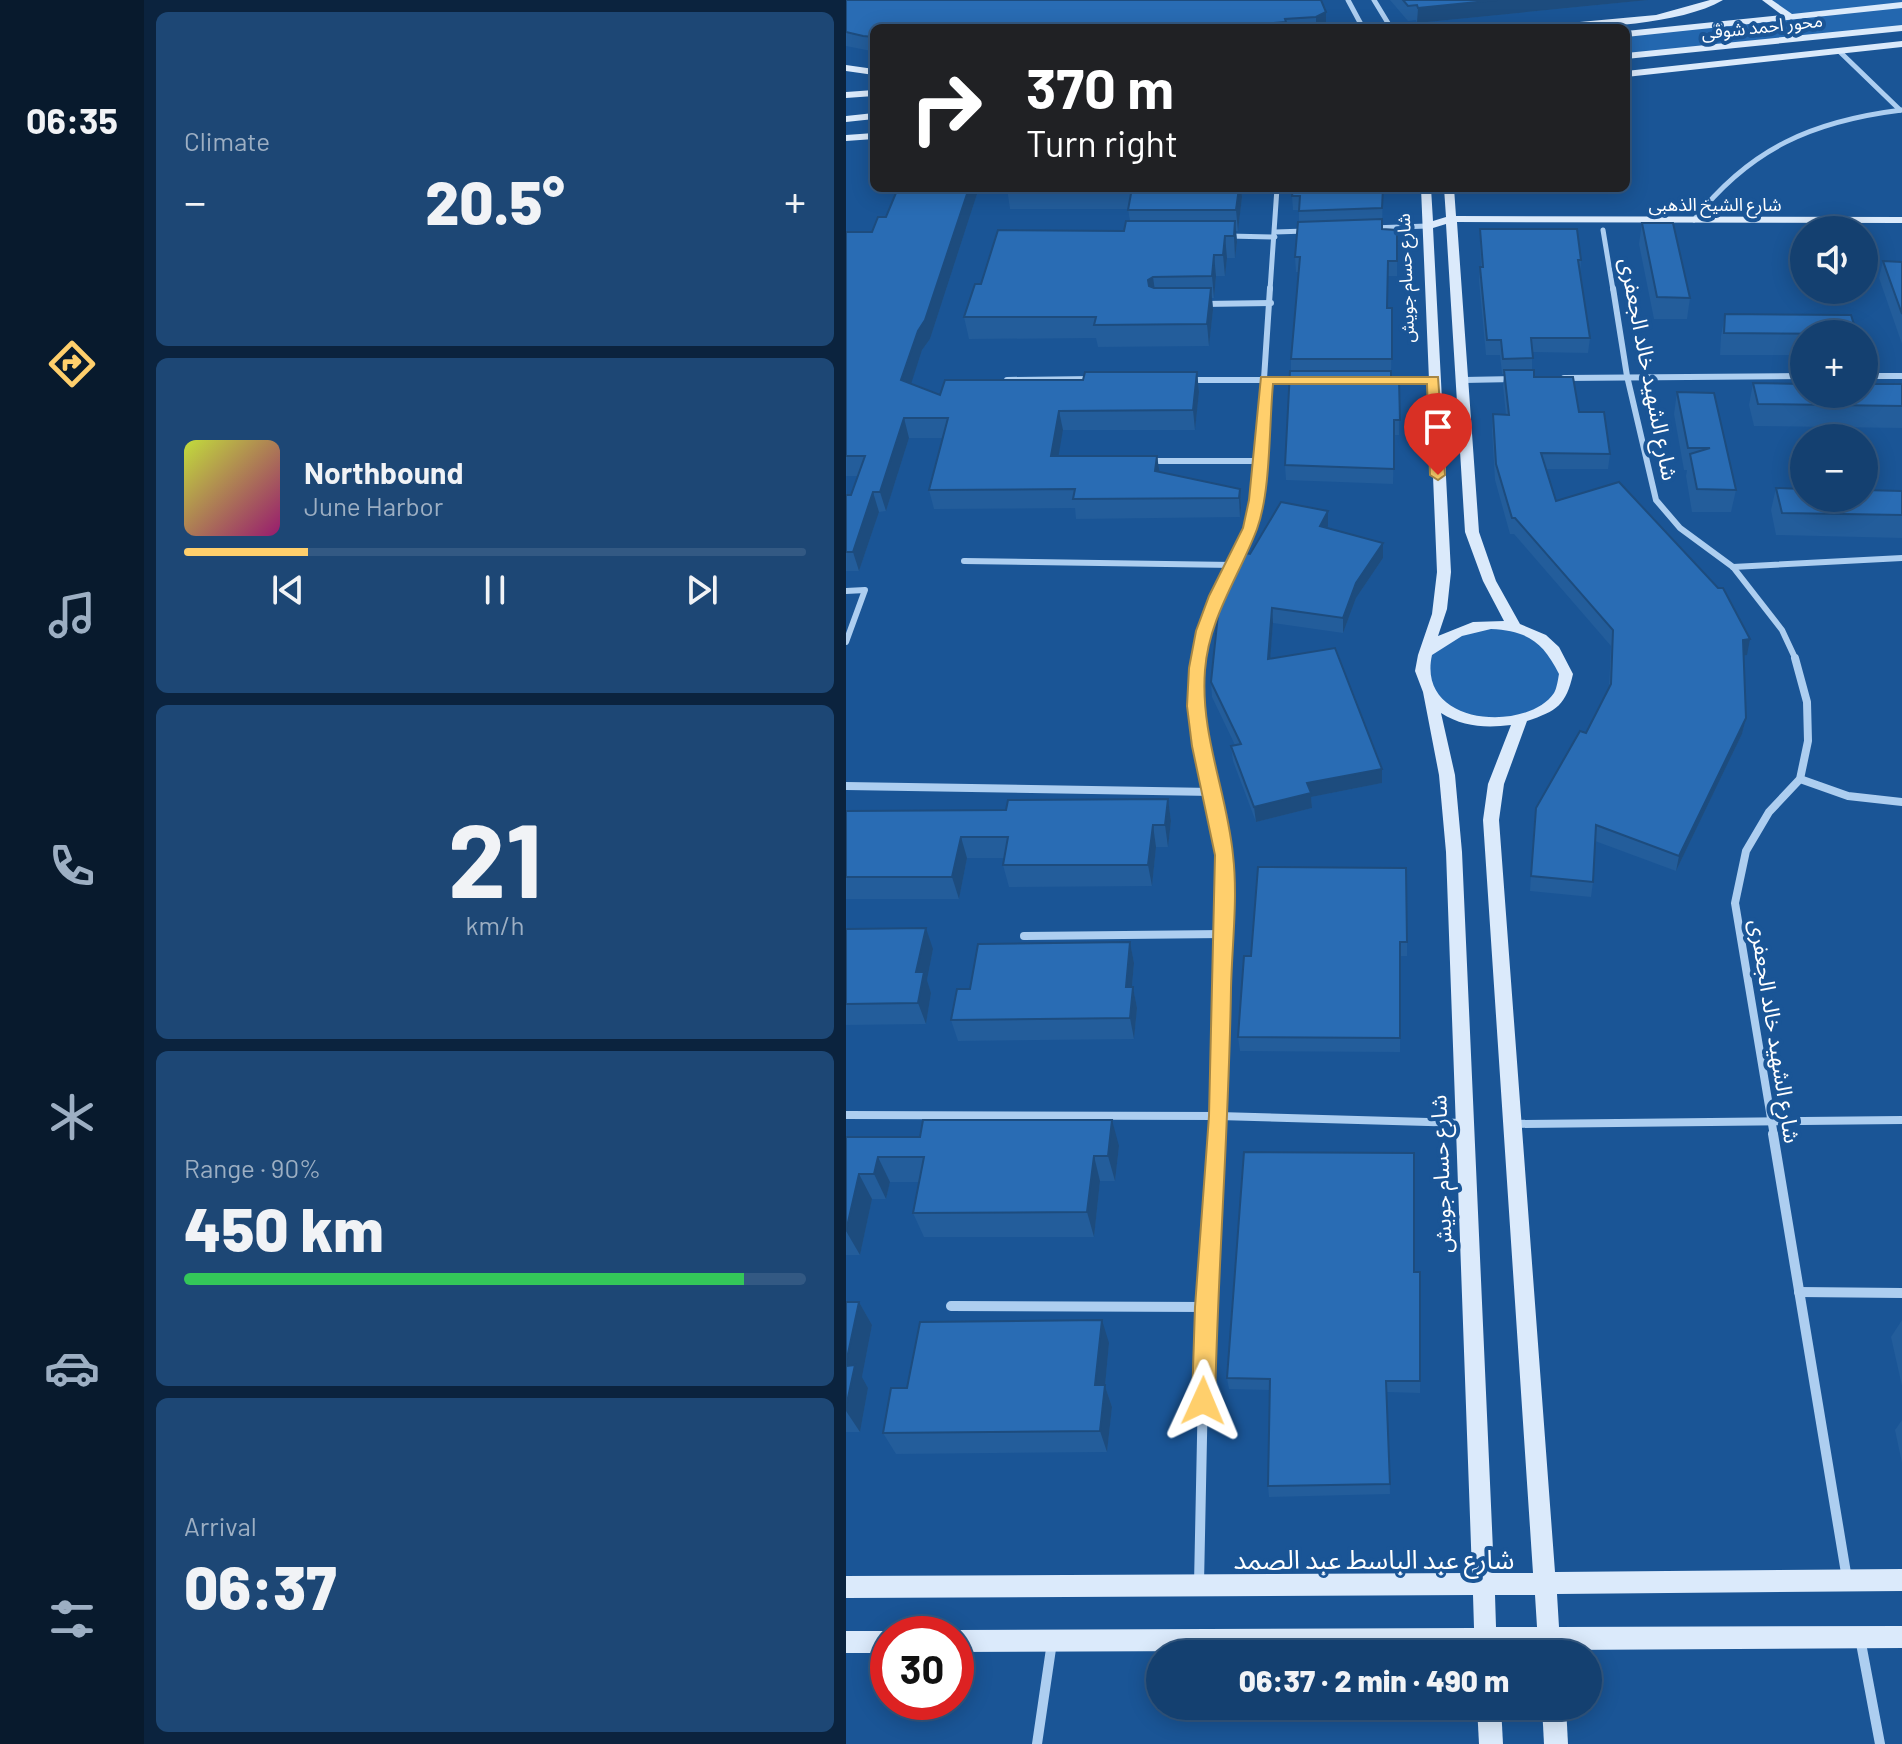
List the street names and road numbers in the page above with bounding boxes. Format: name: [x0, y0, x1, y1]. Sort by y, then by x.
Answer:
street label: محور احمد شوقى: [1700, 9, 1824, 44]
street label: شارع الشيخ الذهبى: [1648, 193, 1782, 219]
street label: شارع حسام جويش: [1392, 213, 1422, 343]
street label: شارع الشهيد خالد الجعفرى: [1611, 255, 1684, 484]
street label: شارع الشهيد خالد الجعفرى: [1741, 917, 1807, 1146]
street label: شارع حسام جويش: [1424, 1094, 1461, 1254]
street label: شارع عبد الباسط عبد الصمد: [1233, 1543, 1515, 1579]

